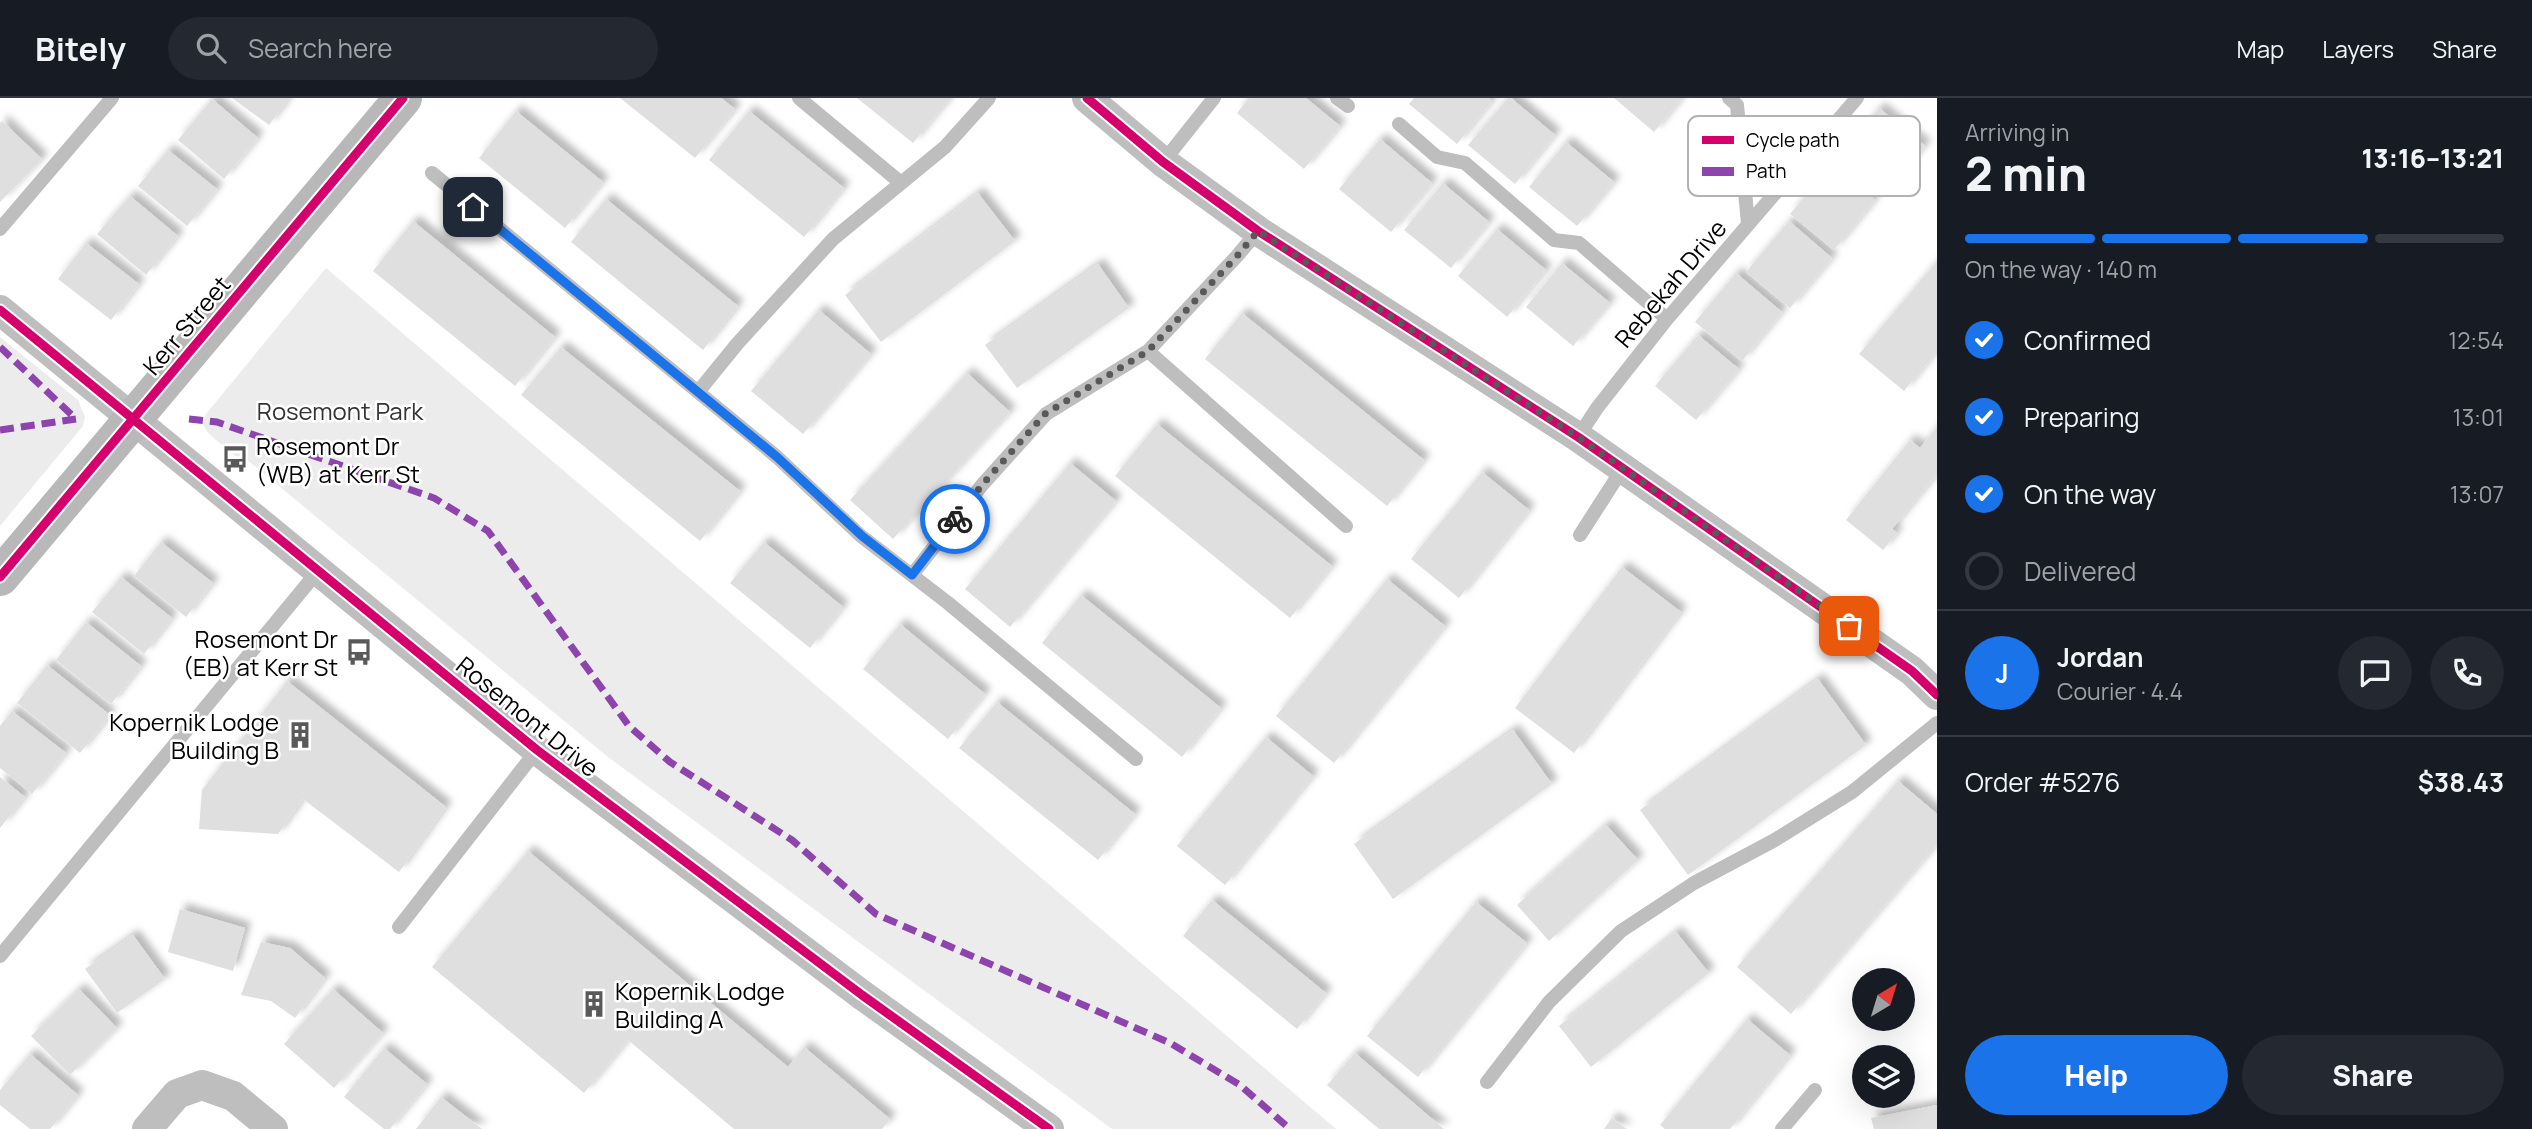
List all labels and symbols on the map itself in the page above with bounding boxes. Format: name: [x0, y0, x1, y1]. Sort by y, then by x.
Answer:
legend: [1688, 116, 1920, 196]
text: Cycle path: [1746, 127, 1840, 153]
text: Path: [1746, 158, 1786, 184]
pin: [443, 177, 503, 237]
street label: Rebekah Drive: [1607, 212, 1733, 354]
street label: Kerr Street: [135, 268, 237, 382]
park label: Rosemont Park: [257, 394, 424, 427]
place label: Rosemont Dr (WB) at Kerr St: [256, 429, 420, 490]
bus stop icon: Rosemont Dr (WB) at Kerr St: [220, 444, 250, 474]
courier: [920, 484, 990, 554]
pin: [1819, 596, 1879, 656]
place label: Rosemont Dr (EB) at Kerr St: [183, 622, 338, 683]
bus stop icon: Rosemont Dr (EB) at Kerr St: [344, 637, 374, 667]
street label: Rosemont Drive: [450, 648, 606, 784]
place label: Kopernik Lodge Building B: [109, 705, 279, 766]
building icon: Kopernik Lodge Building B: [285, 720, 315, 750]
north arrow: [1852, 968, 1914, 1031]
place label: Kopernik Lodge Building A: [615, 974, 785, 1035]
building icon: Kopernik Lodge Building A: [579, 989, 609, 1019]

